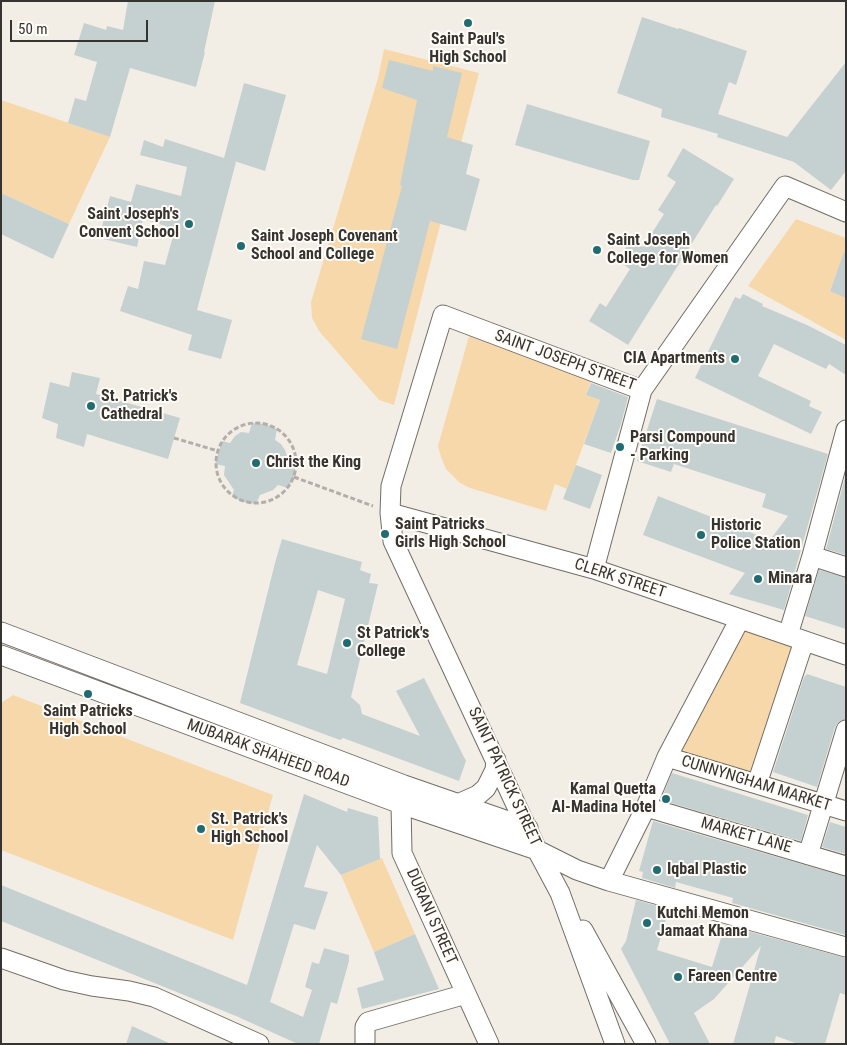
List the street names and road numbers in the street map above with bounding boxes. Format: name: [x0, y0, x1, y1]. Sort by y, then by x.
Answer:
street label: SAINT JOSEPH STREET: [492, 327, 638, 395]
street label: CLERK STREET: [572, 555, 668, 603]
street label: SAINT PATRICK STREET: [463, 705, 545, 849]
street label: MUBARAK SHAHEED ROAD: [184, 716, 352, 792]
street label: CUNNYNGHAM MARKET: [679, 752, 833, 816]
street label: MARKET LANE: [698, 814, 794, 858]
street label: DURANI STREET: [401, 866, 461, 968]

